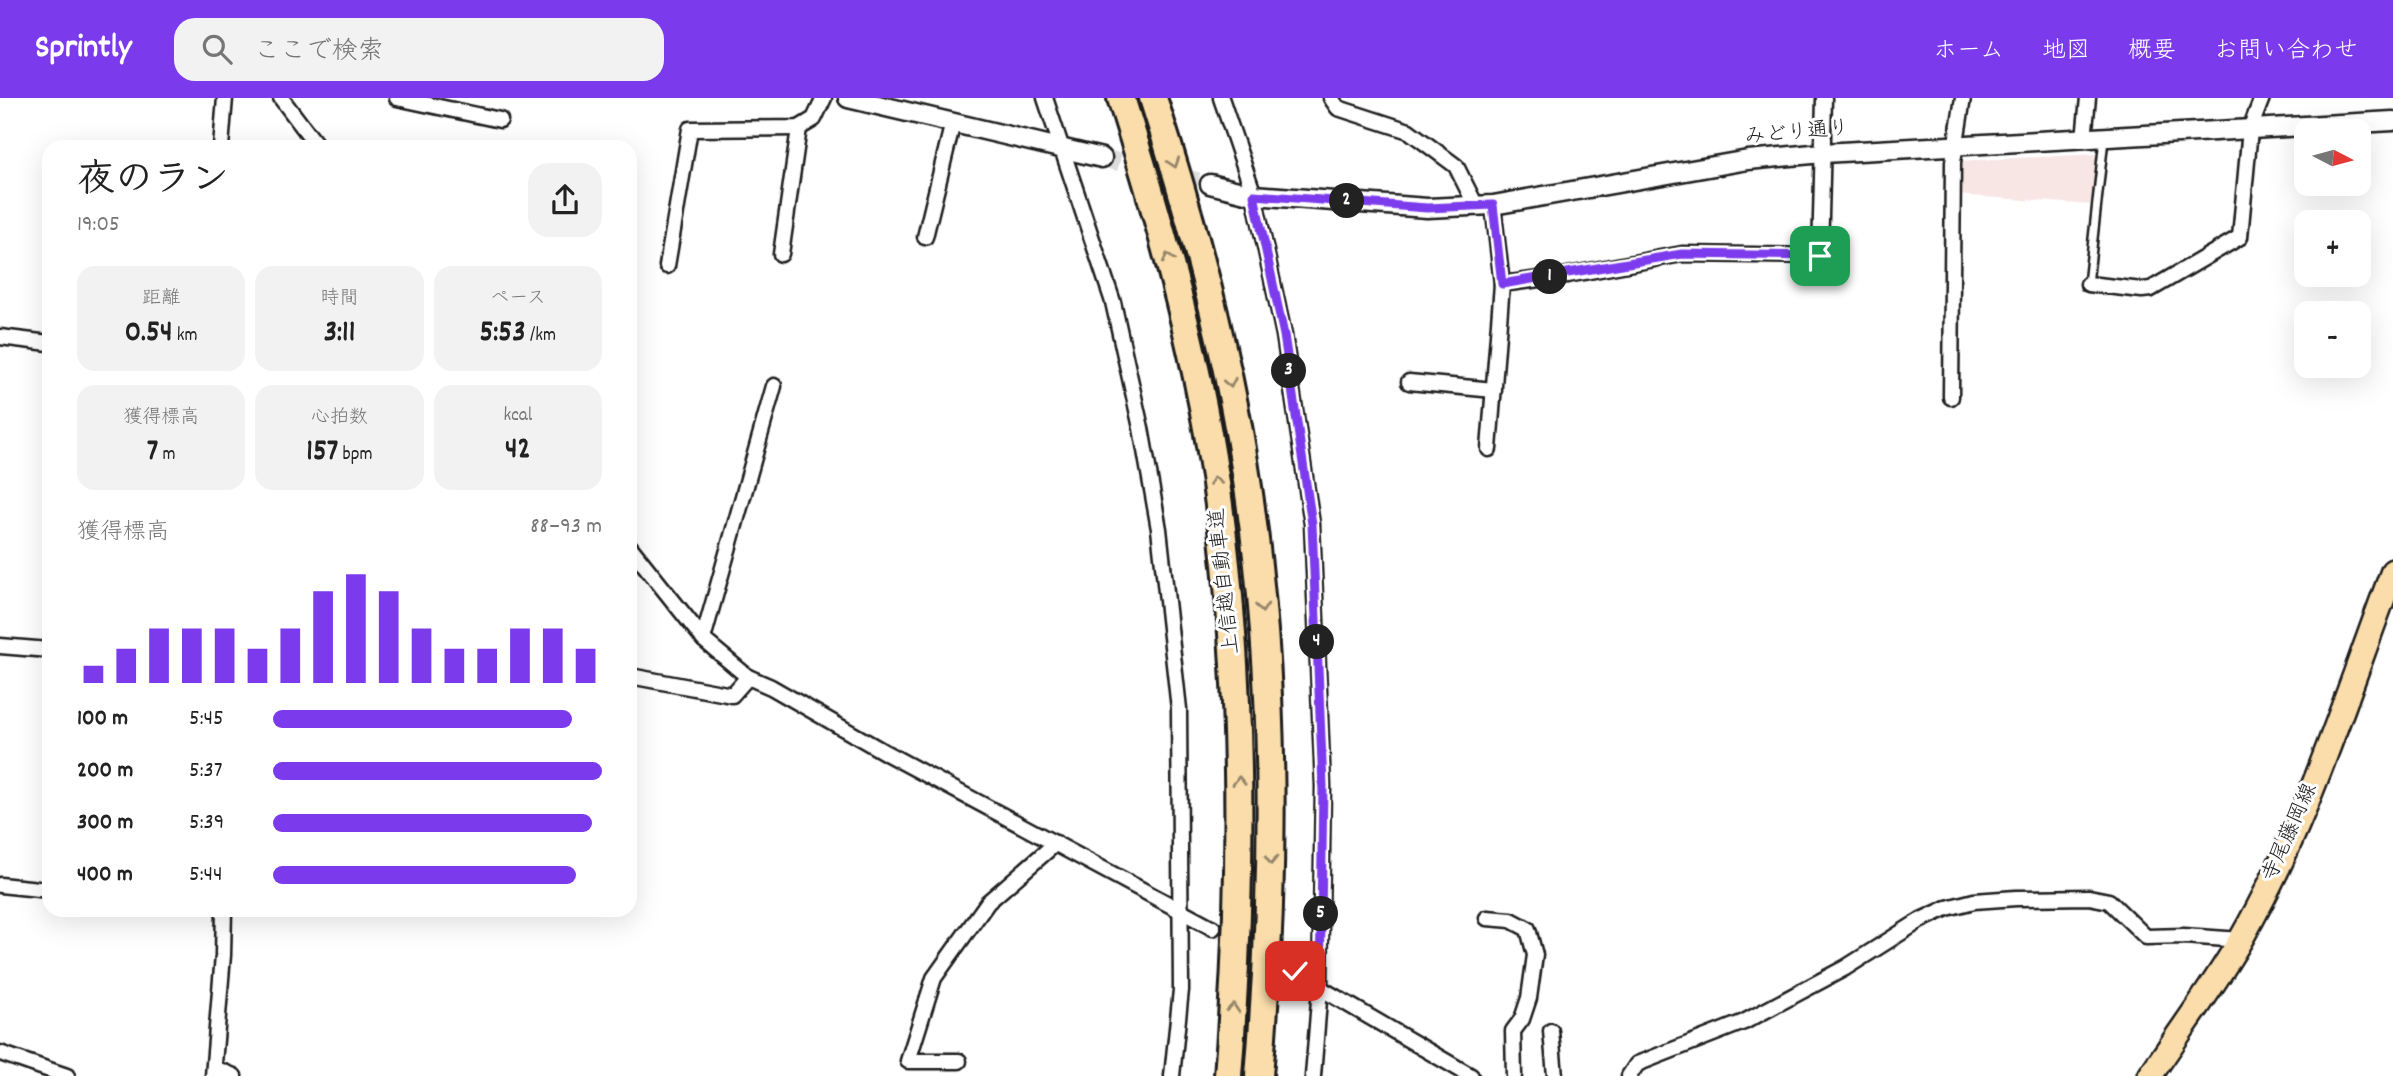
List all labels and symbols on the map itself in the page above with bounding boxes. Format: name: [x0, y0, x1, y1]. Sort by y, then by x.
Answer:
street label: みどり通り: [1743, 114, 1851, 154]
north arrow: [2294, 119, 2371, 196]
one-way arrow: [1166, 156, 1180, 169]
pin: 2: [1330, 184, 1364, 218]
pin: [1790, 226, 1850, 286]
one-way arrow: [1162, 252, 1177, 264]
pin: 1: [1532, 260, 1568, 294]
pin: 3: [1272, 354, 1306, 388]
one-way arrow: [1222, 377, 1236, 389]
one-way arrow: [1208, 475, 1223, 487]
street label: 上信越自動車道: [1203, 506, 1249, 656]
one-way arrow: [1254, 603, 1269, 614]
pin: 4: [1300, 624, 1334, 660]
one-way arrow: [1231, 775, 1247, 785]
street label: 寺尾藤岡線: [2256, 779, 2326, 887]
one-way arrow: [1263, 855, 1279, 866]
pin: 5: [1304, 896, 1338, 932]
pin: [1265, 941, 1325, 1001]
one-way arrow: [1225, 1002, 1240, 1013]

